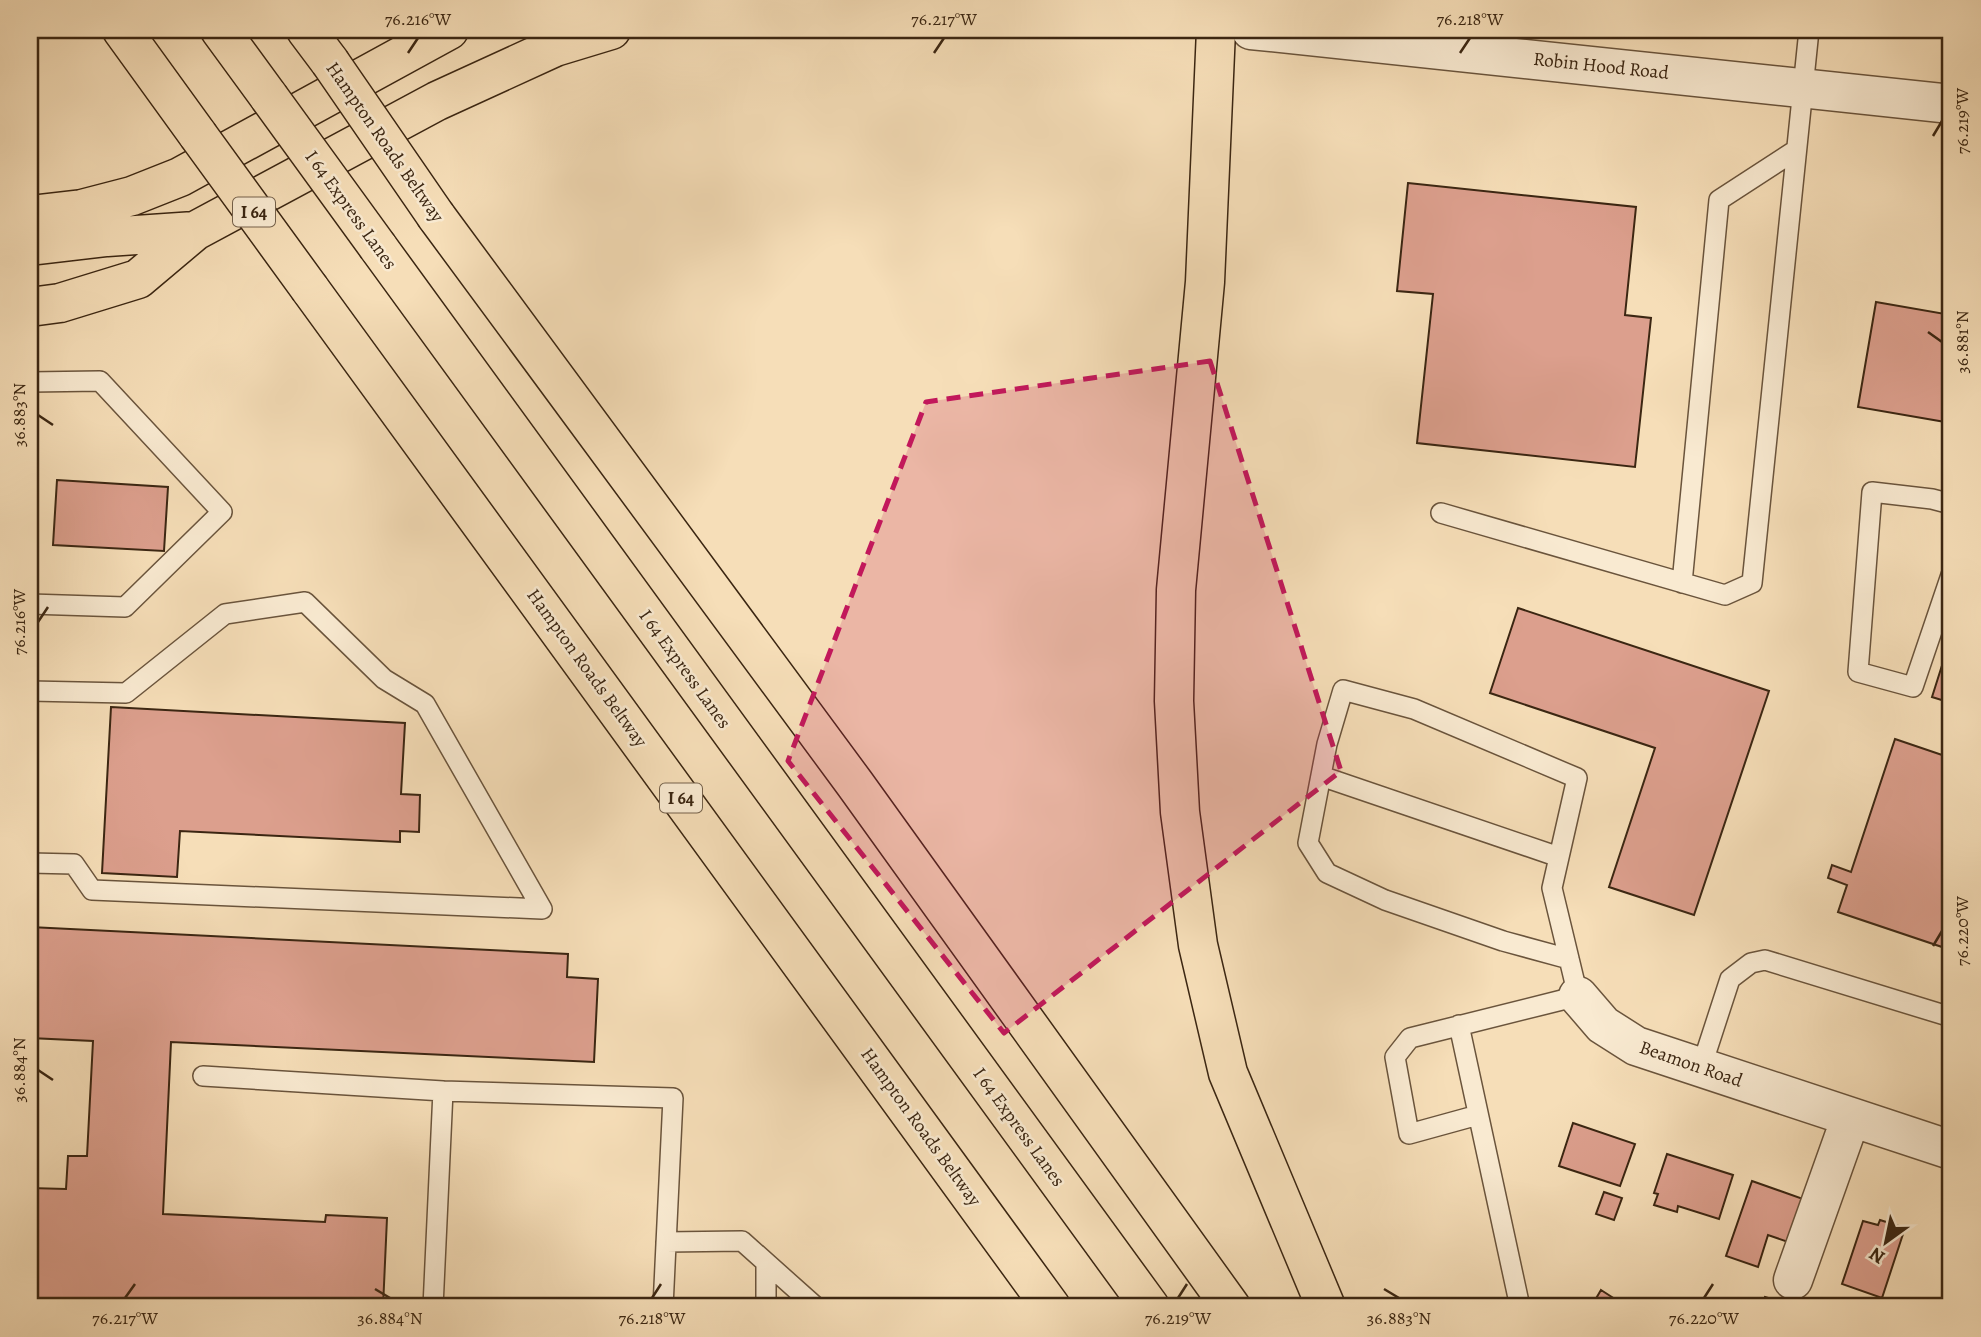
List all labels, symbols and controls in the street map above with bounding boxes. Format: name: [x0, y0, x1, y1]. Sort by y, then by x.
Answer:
text: 76.216°W: [385, 7, 452, 31]
text: 76.217°W: [911, 7, 977, 31]
text: 76.218°W: [1436, 7, 1504, 31]
street label: Robin Hood Road: [1532, 46, 1671, 86]
street label: Hampton Roads Beltway: [320, 57, 450, 228]
text: 76.219°W: [1950, 88, 1974, 154]
street label: I 64 Express Lanes: [299, 145, 403, 275]
road number: I 64: [233, 197, 275, 226]
text: 36.881°N: [1950, 310, 1974, 374]
text: 36.883°N: [7, 383, 31, 447]
street label: Hampton Roads Beltway: [521, 583, 654, 753]
text: 76.216°W: [7, 588, 31, 655]
street label: I 64 Express Lanes: [633, 604, 737, 734]
road number: I 64: [660, 784, 702, 812]
text: 76.220°W: [1950, 896, 1974, 966]
street label: Beamon Road: [1636, 1034, 1747, 1094]
text: 36.884°N: [7, 1037, 31, 1103]
street label: Hampton Roads Beltway: [855, 1042, 988, 1212]
street label: I 64 Express Lanes: [967, 1062, 1071, 1192]
north arrow: [1852, 1208, 1922, 1278]
text: N: [1864, 1241, 1890, 1270]
text: 76.217°W: [92, 1306, 158, 1330]
text: 36.884°N: [357, 1306, 423, 1330]
text: 76.218°W: [618, 1306, 686, 1330]
text: 76.219°W: [1145, 1306, 1211, 1330]
text: 36.883°N: [1367, 1306, 1431, 1330]
text: 76.220°W: [1669, 1306, 1739, 1330]

